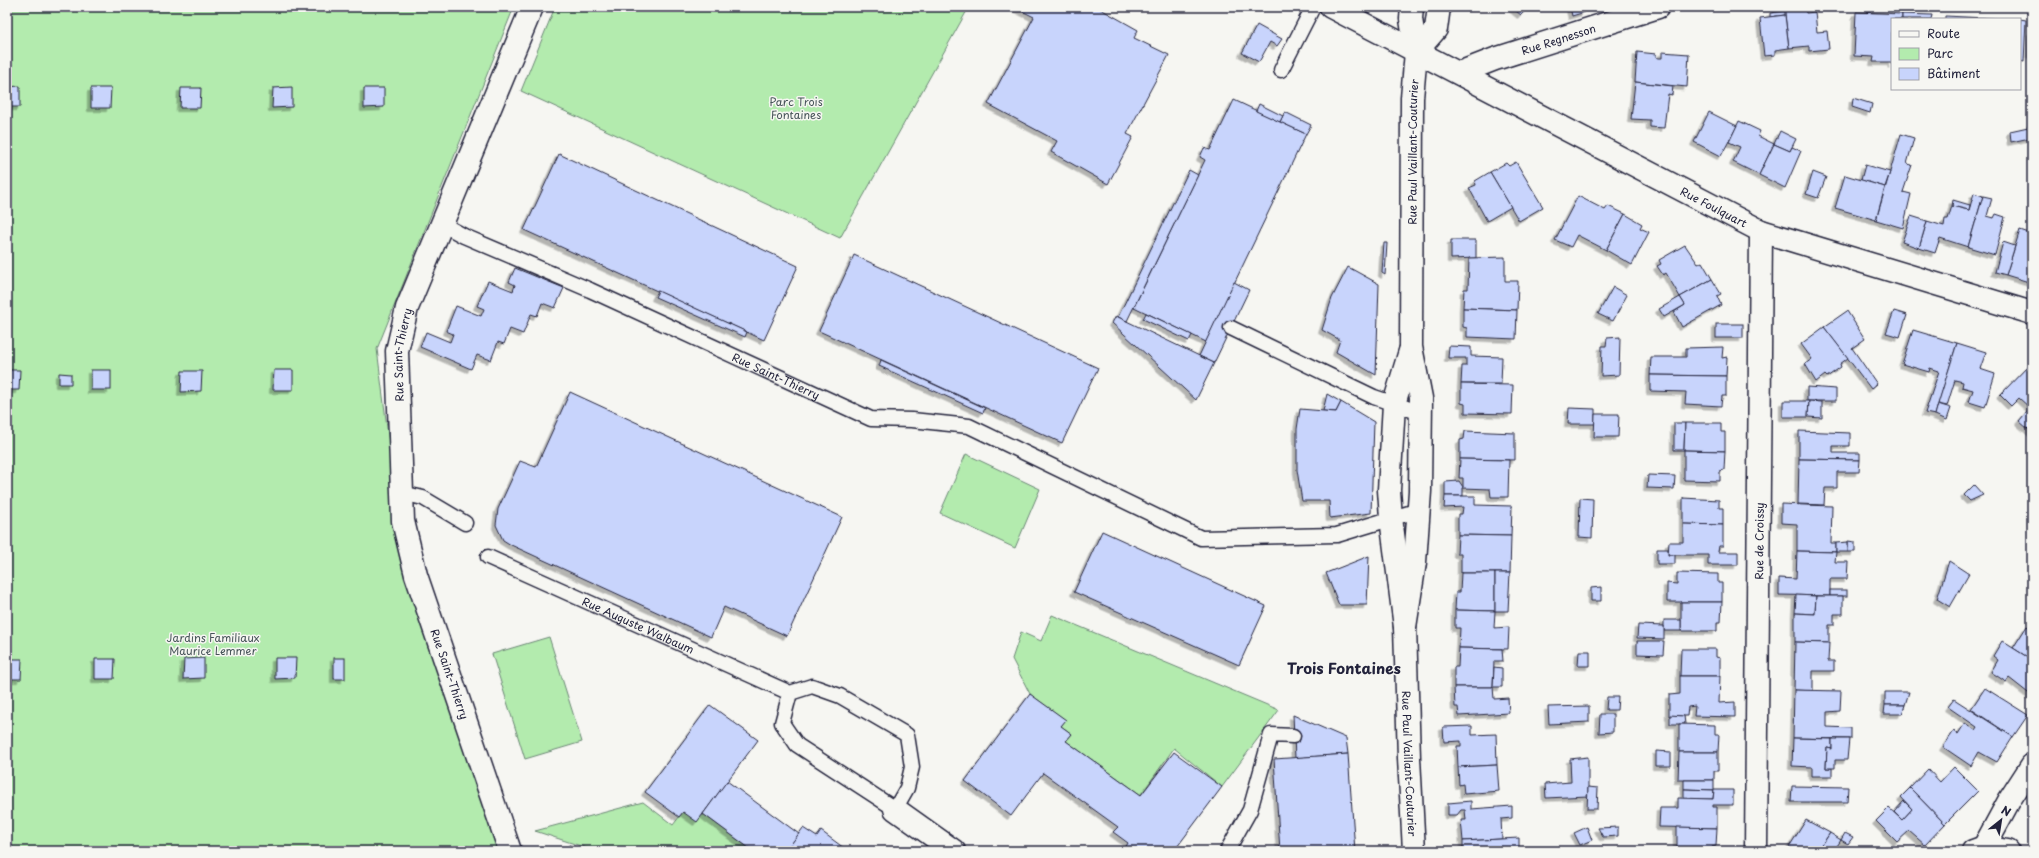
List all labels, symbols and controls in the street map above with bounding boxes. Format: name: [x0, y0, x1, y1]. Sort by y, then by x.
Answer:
legend: [1891, 18, 2021, 90]
street label: Rue Regnesson: [1519, 19, 1598, 59]
text: Route: [1927, 24, 1960, 42]
text: Parc: [1927, 44, 1953, 62]
text: Bâtiment: [1927, 64, 1980, 82]
street label: Rue Paul Vaillant-Couturier: [1403, 78, 1422, 225]
park label: Parc Trois Fontaines: [769, 93, 823, 123]
street label: Rue Foulquart: [1678, 182, 1751, 231]
street label: Rue Saint-Thierry: [388, 306, 415, 402]
street label: Rue Saint-Thierry: [730, 348, 823, 403]
street label: Rue de Croissy: [1750, 502, 1767, 580]
street label: Rue Auguste Walbaum: [580, 592, 697, 657]
street label: Rue Saint-Thierry: [427, 627, 473, 721]
park label: Jardins Familiaux Maurice Lemmer: [166, 629, 260, 659]
district label: Trois Fontaines: [1287, 656, 1401, 679]
street label: Rue Paul Vaillant-Couturier: [1398, 690, 1422, 837]
north arrow: [1981, 800, 2021, 840]
text: N: [1998, 801, 2015, 821]

